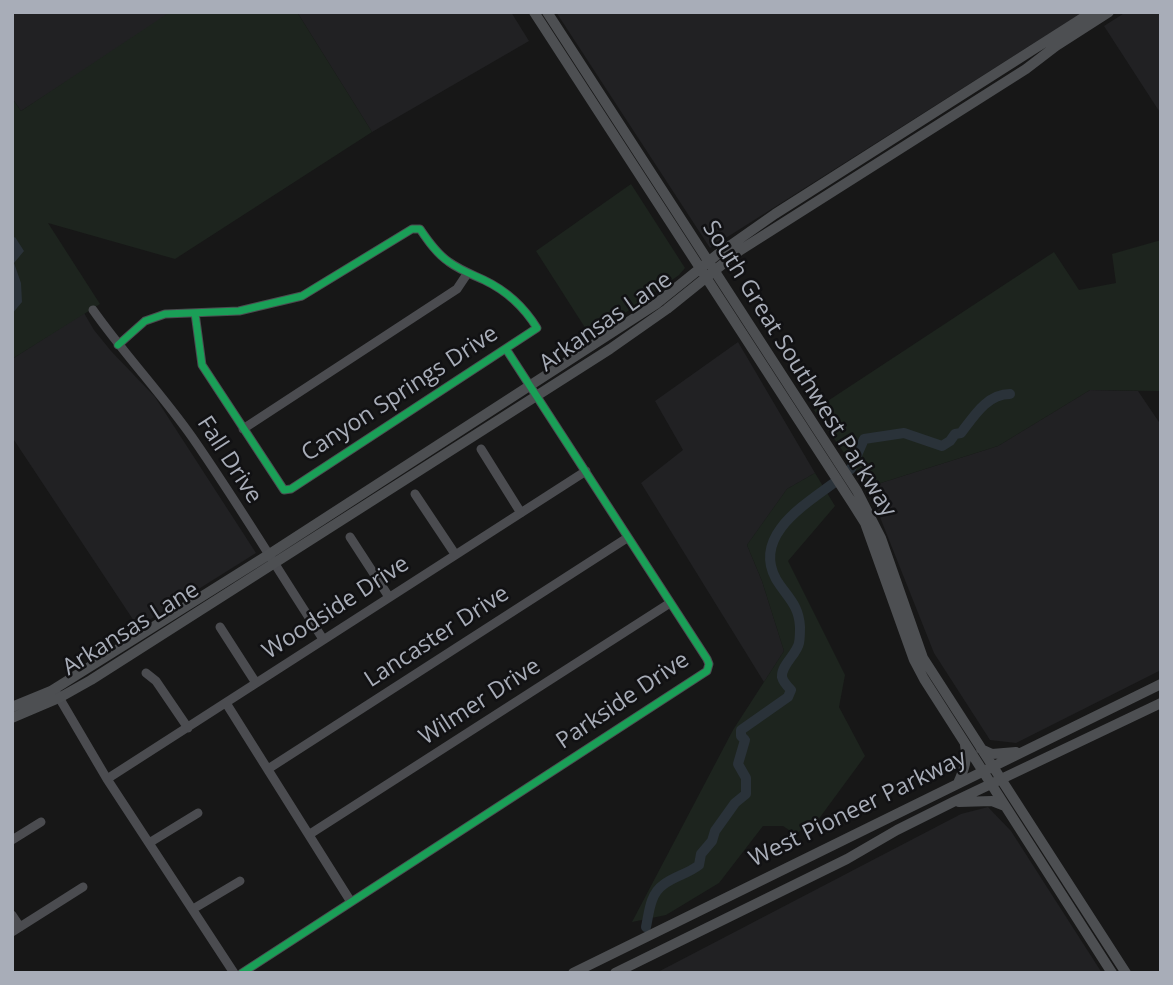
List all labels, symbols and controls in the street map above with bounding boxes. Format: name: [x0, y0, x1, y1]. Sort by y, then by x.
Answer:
street label: South Great Southwest Parkway: [696, 216, 902, 522]
street label: Arkansas Lane: [534, 266, 678, 378]
street label: Canyon Springs Drive: [297, 320, 503, 468]
street label: Fall Drive: [191, 411, 267, 509]
street label: Woodside Drive: [258, 550, 414, 666]
street label: Arkansas Lane: [58, 576, 204, 682]
street label: Lancaster Drive: [360, 580, 514, 694]
street label: Parkside Drive: [551, 646, 695, 756]
street label: Wilmer Drive: [414, 653, 546, 751]
street label: West Pioneer Parkway: [745, 744, 971, 874]

